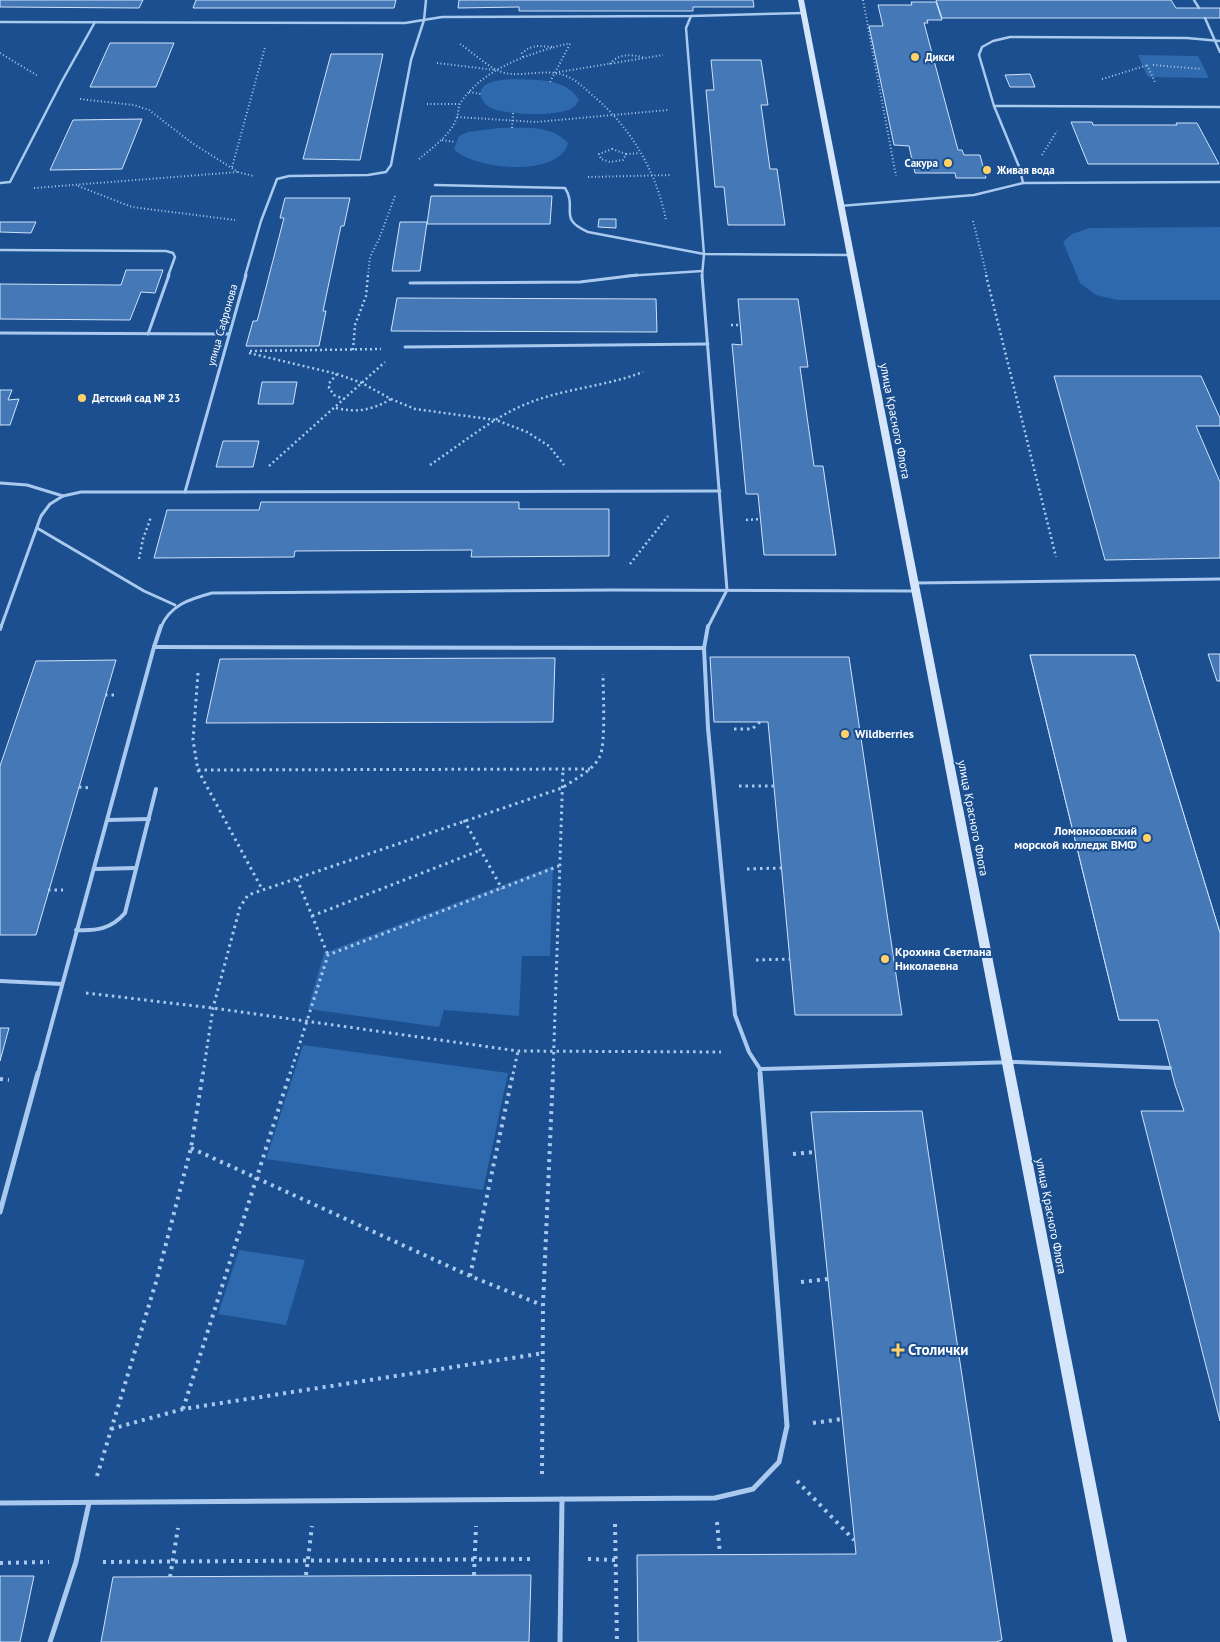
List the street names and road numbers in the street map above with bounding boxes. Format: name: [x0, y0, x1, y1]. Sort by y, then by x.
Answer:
street label: улица Сафронова: [204, 282, 240, 368]
street label: улица Красного Флота: [877, 362, 914, 480]
street label: улица Красного Флота: [955, 759, 992, 877]
street label: улица Красного Флота: [1033, 1157, 1070, 1275]

